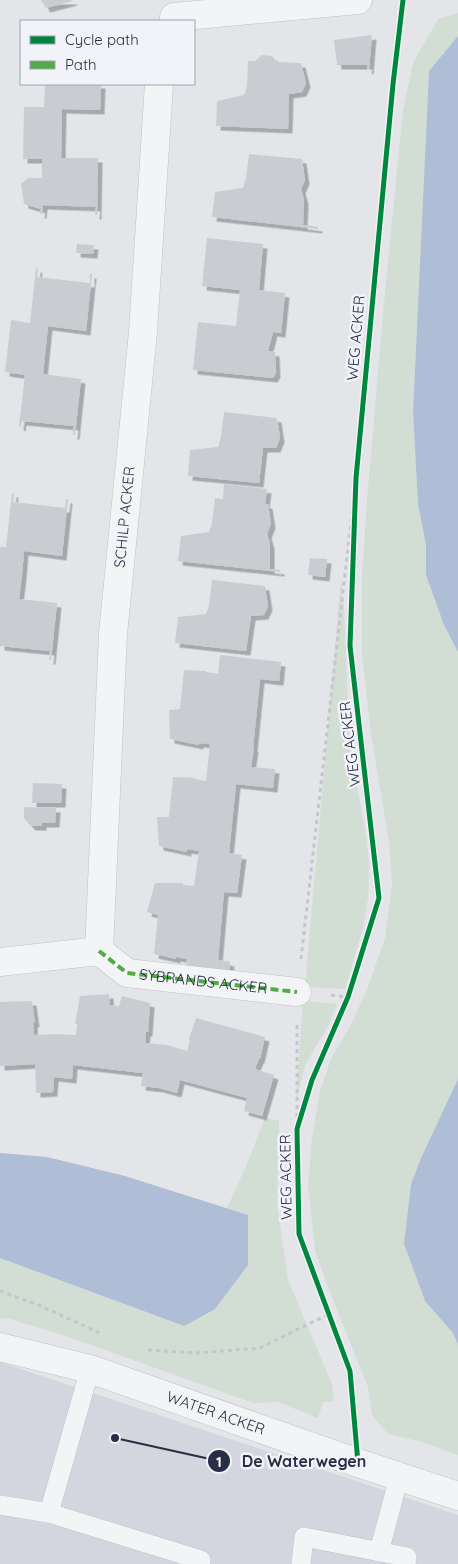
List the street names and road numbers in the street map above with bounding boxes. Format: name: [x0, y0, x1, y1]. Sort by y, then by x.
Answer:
street label: WEG ACKER: [342, 294, 369, 381]
street label: SCHILP ACKER: [110, 465, 139, 569]
street label: WEG ACKER: [335, 700, 364, 788]
street label: SYBRANDS ACKER: [138, 964, 268, 998]
street label: WEG ACKER: [275, 1134, 296, 1220]
street label: WATER ACKER: [164, 1387, 268, 1439]

